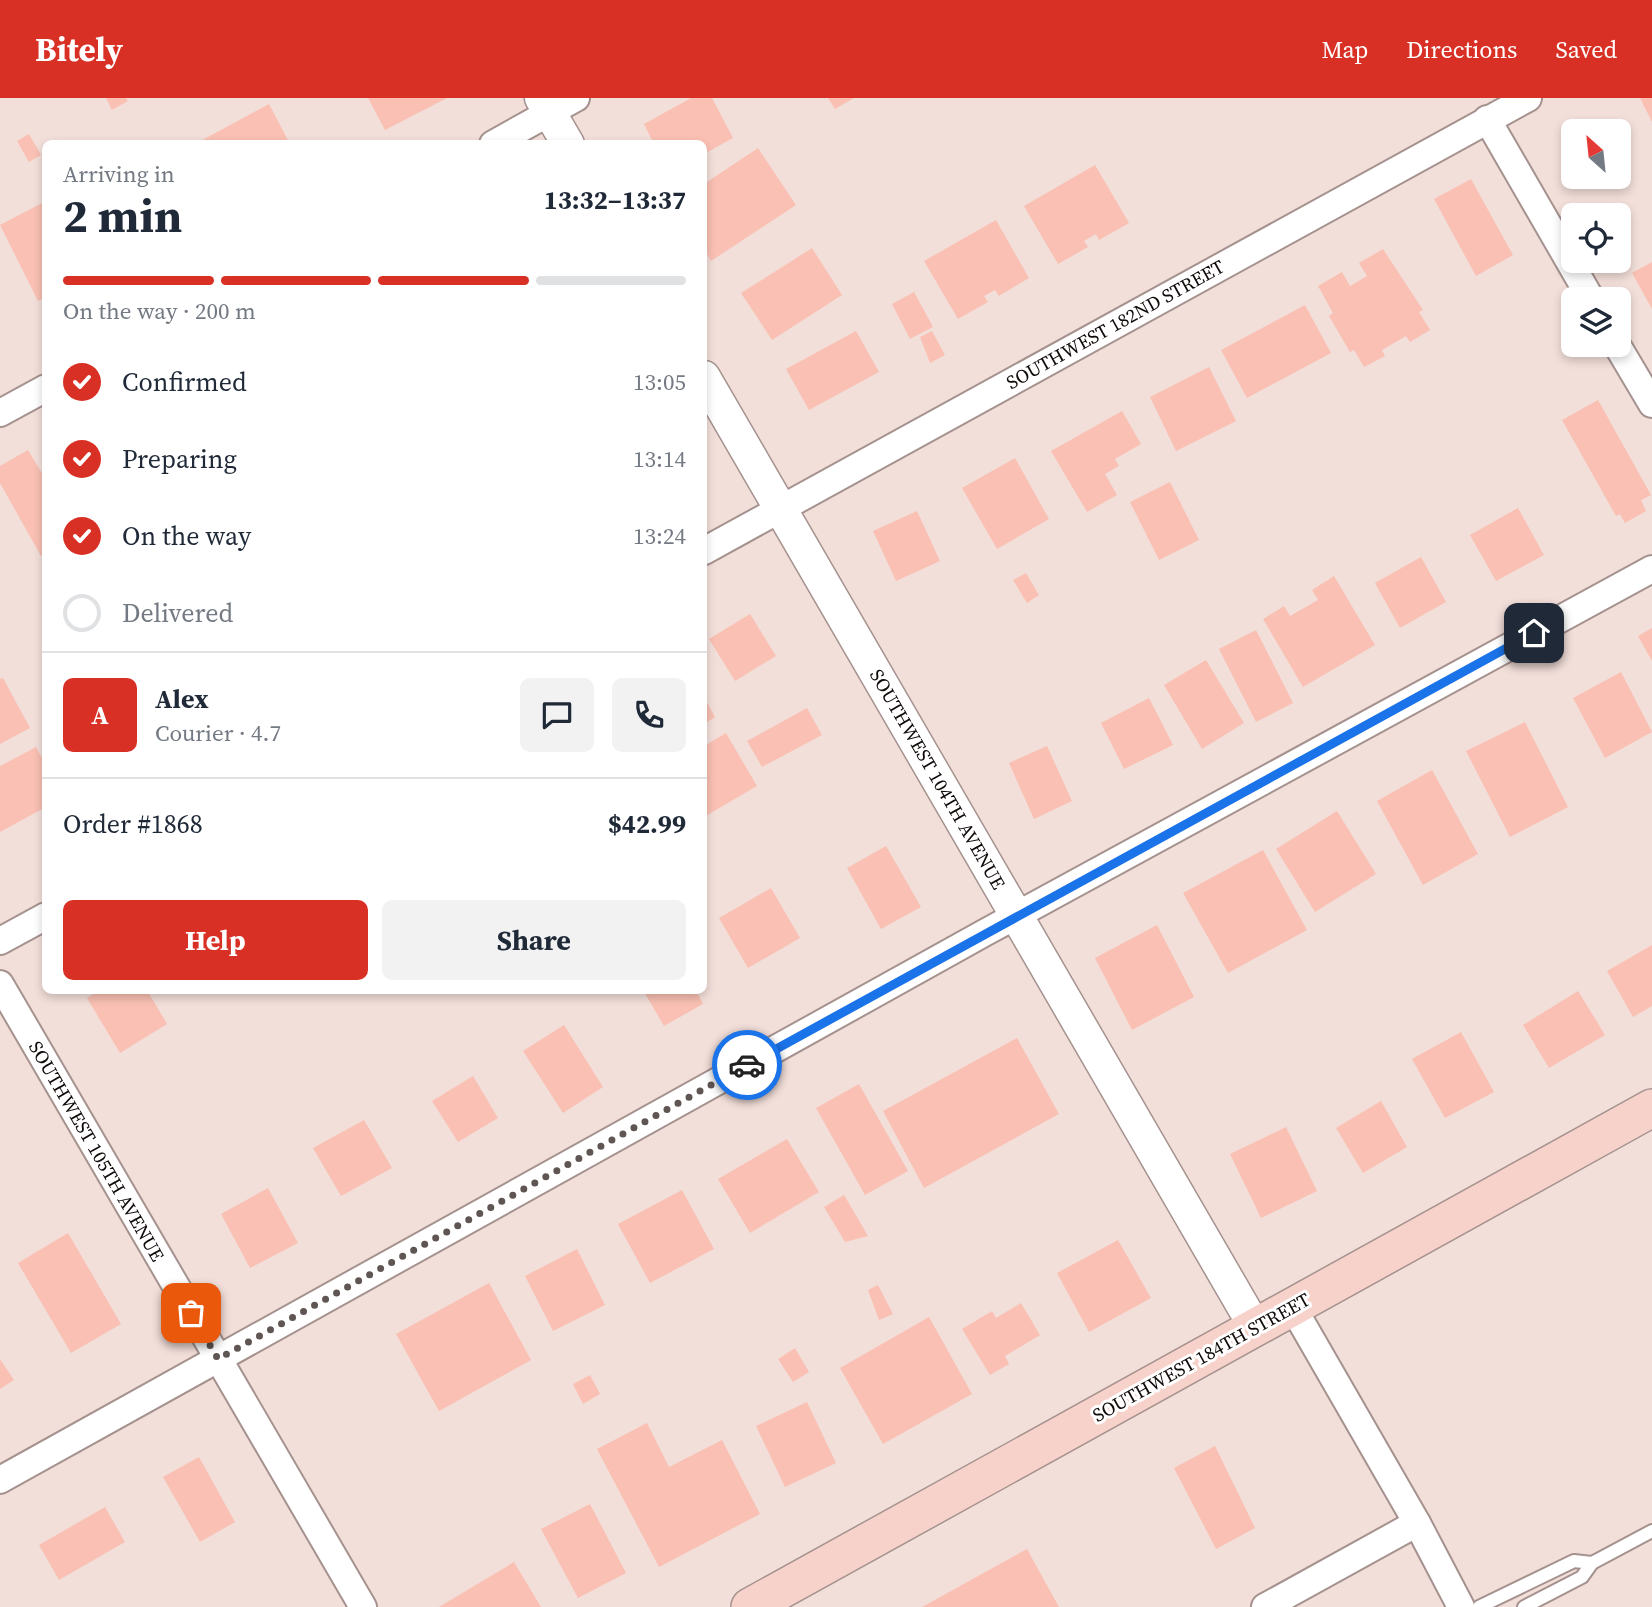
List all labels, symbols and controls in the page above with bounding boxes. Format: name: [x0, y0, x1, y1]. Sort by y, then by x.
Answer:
text: Bitely: [35, 27, 123, 72]
text: Map: [1321, 33, 1368, 66]
text: Directions: [1406, 33, 1517, 66]
text: Saved: [1555, 33, 1617, 66]
north arrow: [1561, 119, 1631, 189]
map controls: [1561, 119, 1631, 357]
text: Arriving in: [63, 158, 175, 190]
text: 13:32–13:37: [544, 182, 686, 218]
text: 2 min: [63, 184, 182, 247]
button: locate: [1561, 203, 1631, 273]
street label: SOUTHWEST 182ND STREET: [1001, 253, 1229, 395]
button: layers: [1561, 287, 1631, 357]
text: On the way · 200 m: [63, 295, 256, 327]
icon: check: [63, 363, 101, 401]
text: Confirmed: [122, 364, 247, 400]
text: 13:05: [633, 366, 686, 398]
icon: check: [63, 440, 101, 478]
text: Preparing: [122, 441, 237, 477]
text: 13:14: [633, 443, 686, 475]
icon: check: [63, 517, 101, 555]
text: On the way: [122, 518, 251, 554]
text: 13:24: [633, 520, 686, 552]
text: Delivered: [122, 595, 233, 631]
pin: [1504, 603, 1564, 663]
icon: home: [1515, 614, 1553, 652]
street label: SOUTHWEST 104TH AVENUE: [864, 664, 1012, 894]
button: chat: [520, 678, 594, 752]
button: phone: [612, 678, 686, 752]
text: Alex: [155, 681, 209, 717]
text: A: [91, 697, 109, 733]
text: Courier · 4.7: [155, 717, 281, 749]
text: Order #1868: [63, 806, 203, 842]
text: $42.99: [608, 806, 686, 842]
button: Help: [63, 900, 368, 980]
button: Share: [382, 900, 686, 980]
courier: [712, 1030, 782, 1100]
street label: SOUTHWEST 105TH AVENUE: [23, 1036, 171, 1266]
icon: car: [728, 1046, 766, 1084]
pin: [161, 1283, 221, 1343]
street label: SOUTHWEST 184TH STREET: [1088, 1286, 1315, 1428]
icon: bag: [172, 1294, 210, 1332]

